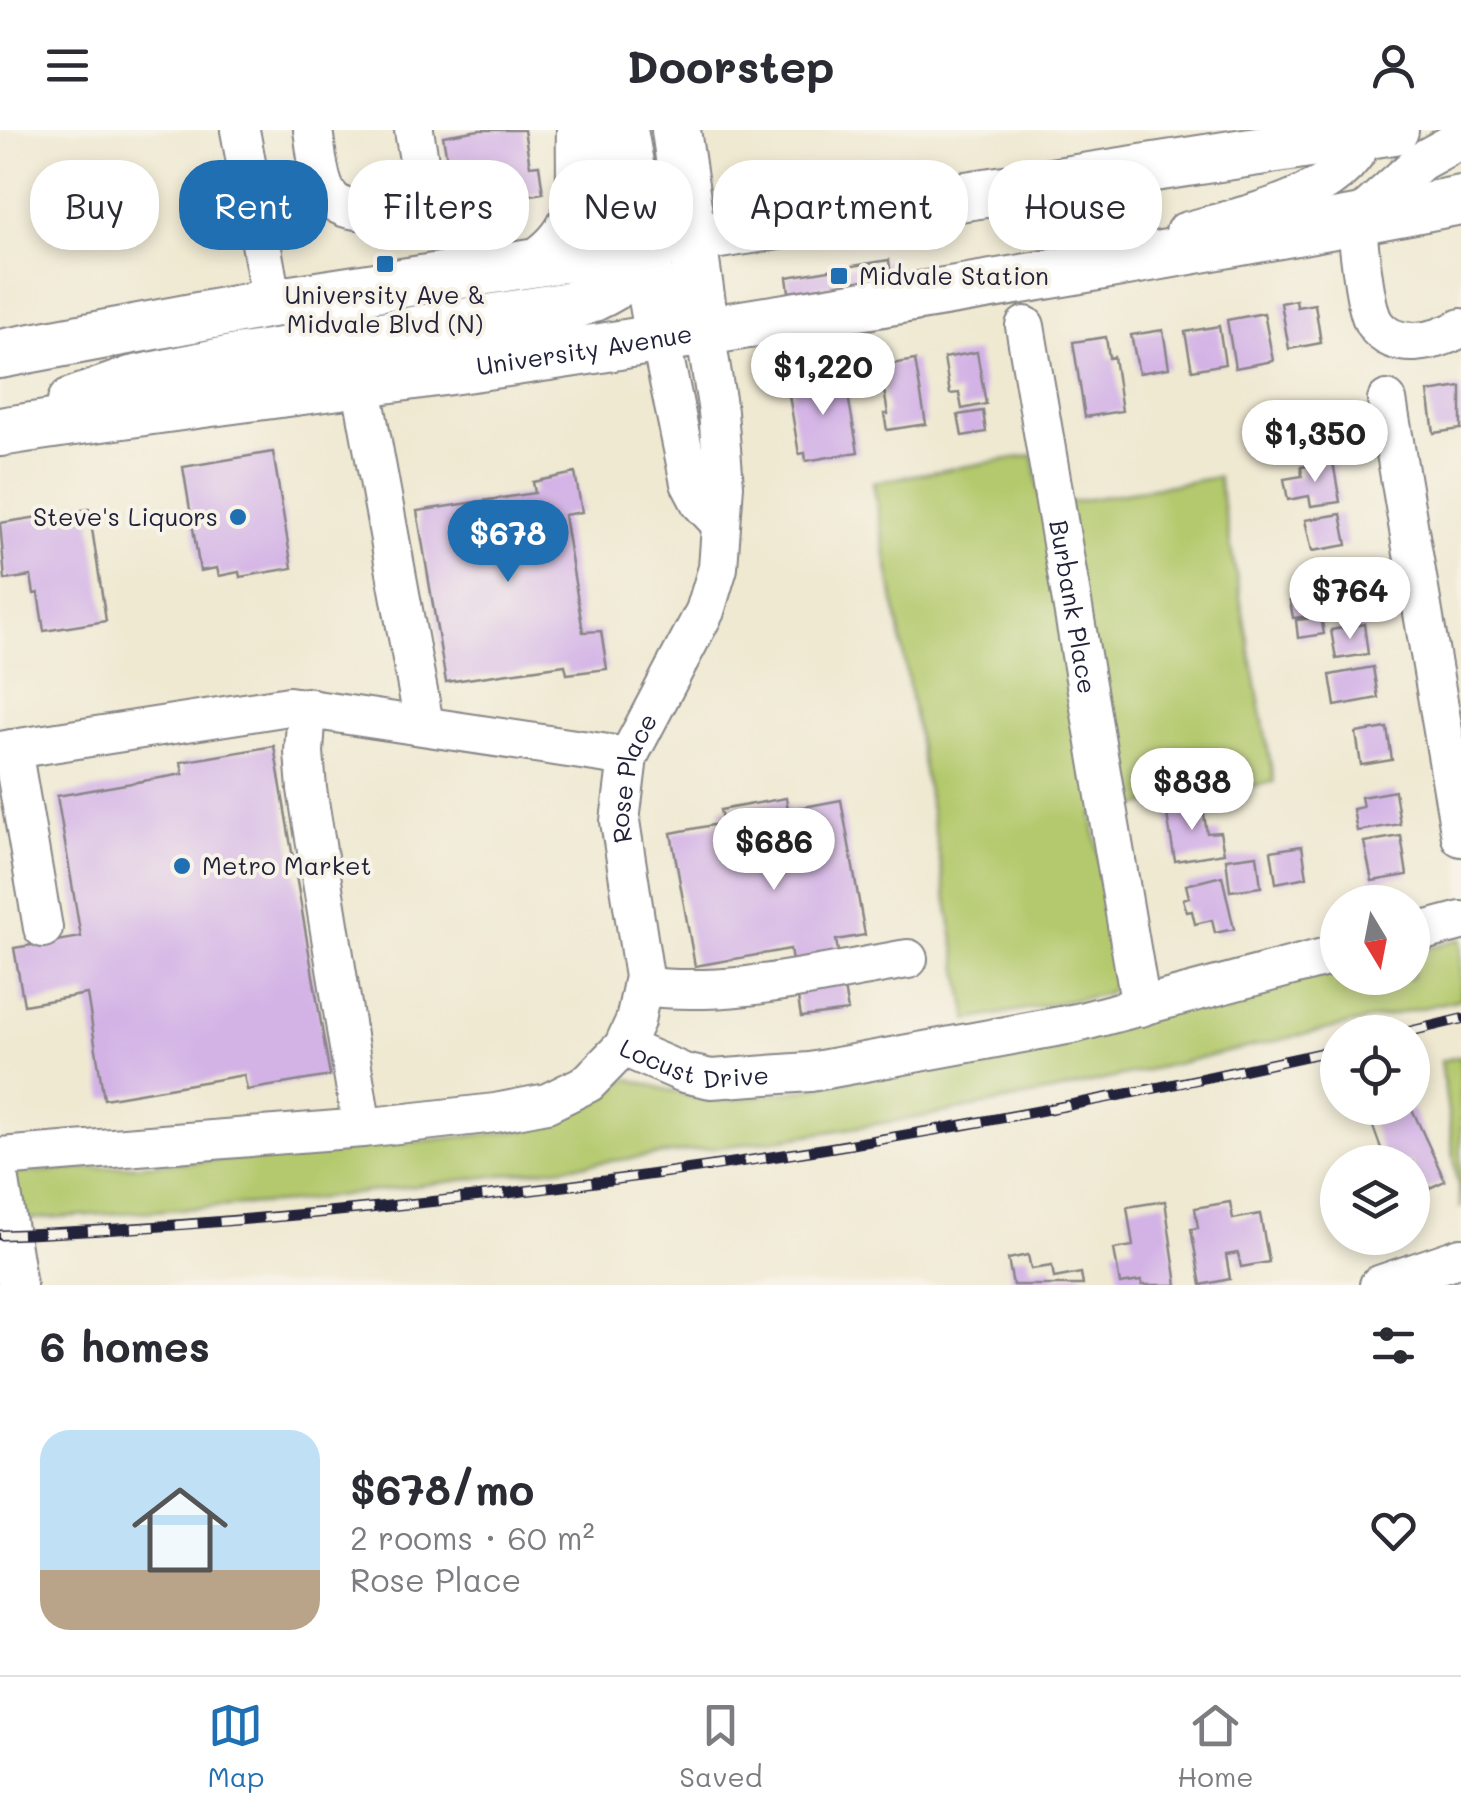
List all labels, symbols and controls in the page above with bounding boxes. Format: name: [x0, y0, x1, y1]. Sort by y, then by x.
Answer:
text: Doorstep: [626, 36, 835, 94]
icon: menu: [40, 38, 95, 93]
icon: person: [1366, 38, 1421, 93]
chip: Buy: [30, 160, 159, 250]
chip: Rent: [179, 160, 328, 250]
chip: Filters: [348, 160, 529, 250]
chip: New: [549, 160, 693, 250]
chip: Apartment: [713, 160, 968, 250]
chip: House: [988, 160, 1162, 250]
marker: University Ave & Midvale Blvd (N): [374, 253, 396, 275]
place label: Midvale Station: [859, 259, 1049, 291]
marker: Midvale Station: [828, 265, 850, 287]
place label: University Ave & Midvale Blvd (N): [285, 278, 485, 339]
street label: University Avenue: [474, 316, 694, 381]
pin: $1,220: [742, 333, 904, 418]
text: $1,220: [773, 344, 873, 386]
pin: $1,350: [1234, 400, 1396, 485]
text: $1,350: [1264, 411, 1366, 453]
place label: Steve's Liquors: [33, 500, 218, 532]
pin: $678: [449, 500, 567, 585]
marker: Steve's Liquors: [227, 506, 249, 528]
text: $678: [470, 511, 546, 553]
street label: Burbank Place: [1043, 517, 1104, 696]
pin: $764: [1291, 557, 1409, 642]
text: $764: [1311, 568, 1389, 610]
street label: Rose Place: [602, 707, 663, 845]
pin: $838: [1133, 748, 1251, 833]
text: $838: [1153, 759, 1231, 801]
pin: $686: [715, 808, 833, 893]
text: $686: [735, 819, 813, 861]
place label: Metro Market: [202, 849, 372, 881]
marker: Metro Market: [171, 855, 193, 877]
north arrow: [1320, 885, 1430, 995]
map controls: [1320, 885, 1430, 1255]
button: locate: [1320, 1015, 1430, 1125]
street label: Locust Drive: [615, 1031, 770, 1095]
button: layers: [1320, 1145, 1430, 1255]
text: 6 homes: [40, 1318, 210, 1373]
icon: filters: [1366, 1318, 1421, 1373]
text: $678/mo: [350, 1461, 534, 1516]
icon: home: [120, 1470, 240, 1590]
icon: heart: [1366, 1503, 1421, 1558]
text: 2 rooms · 60 m²: [350, 1516, 594, 1558]
text: Rose Place: [350, 1558, 521, 1600]
tab: Map: [207, 1698, 264, 1794]
tab: Saved: [679, 1698, 762, 1794]
tab: Home: [1177, 1698, 1254, 1794]

